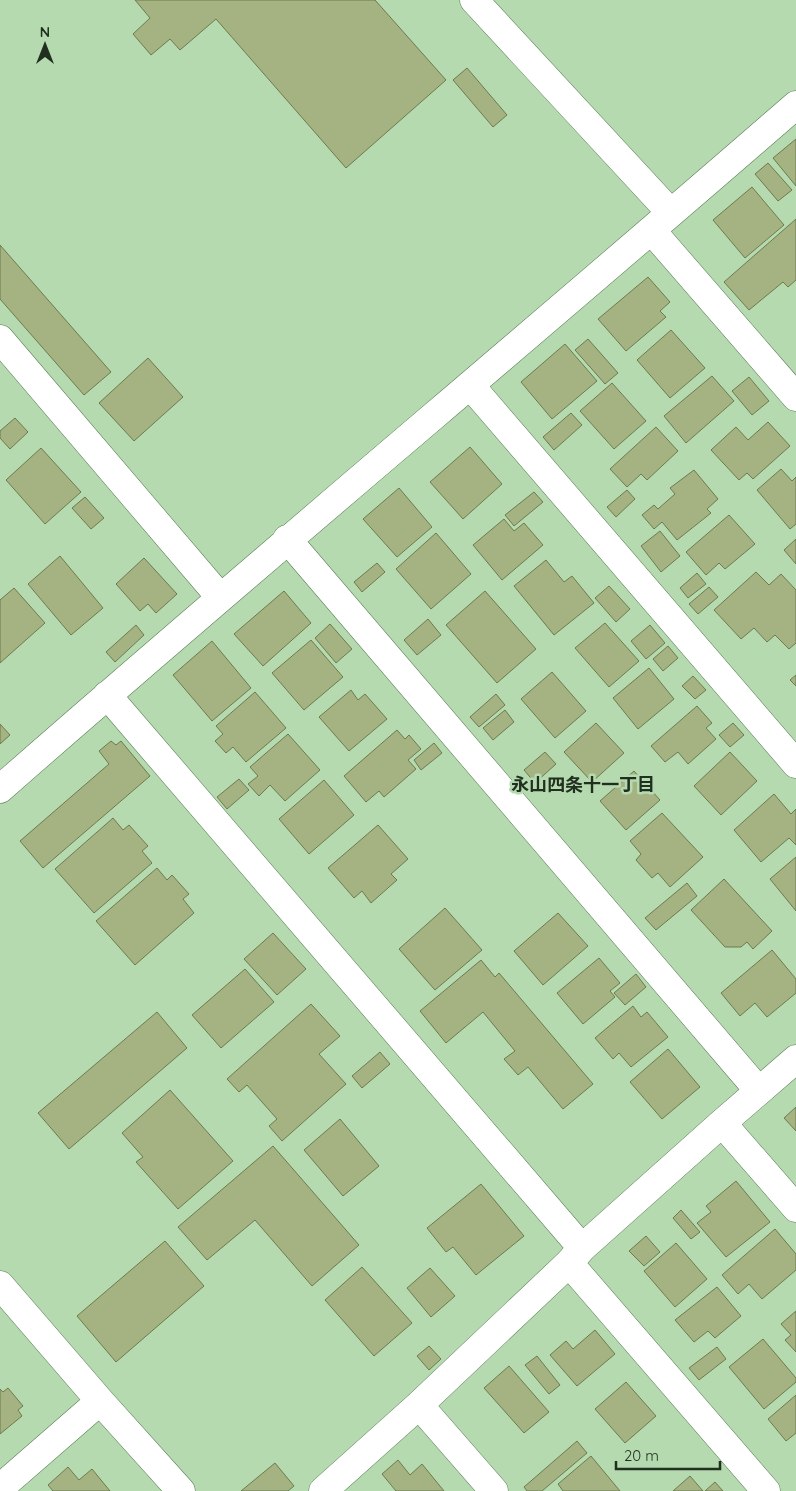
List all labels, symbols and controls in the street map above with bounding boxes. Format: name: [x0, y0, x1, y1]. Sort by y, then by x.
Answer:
north arrow: [20, 20, 70, 70]
text: N: [40, 23, 50, 41]
district label: 永山四条十一丁目: [511, 773, 655, 796]
scale bar: [616, 1438, 720, 1470]
text: 20 m: [624, 1446, 659, 1465]

